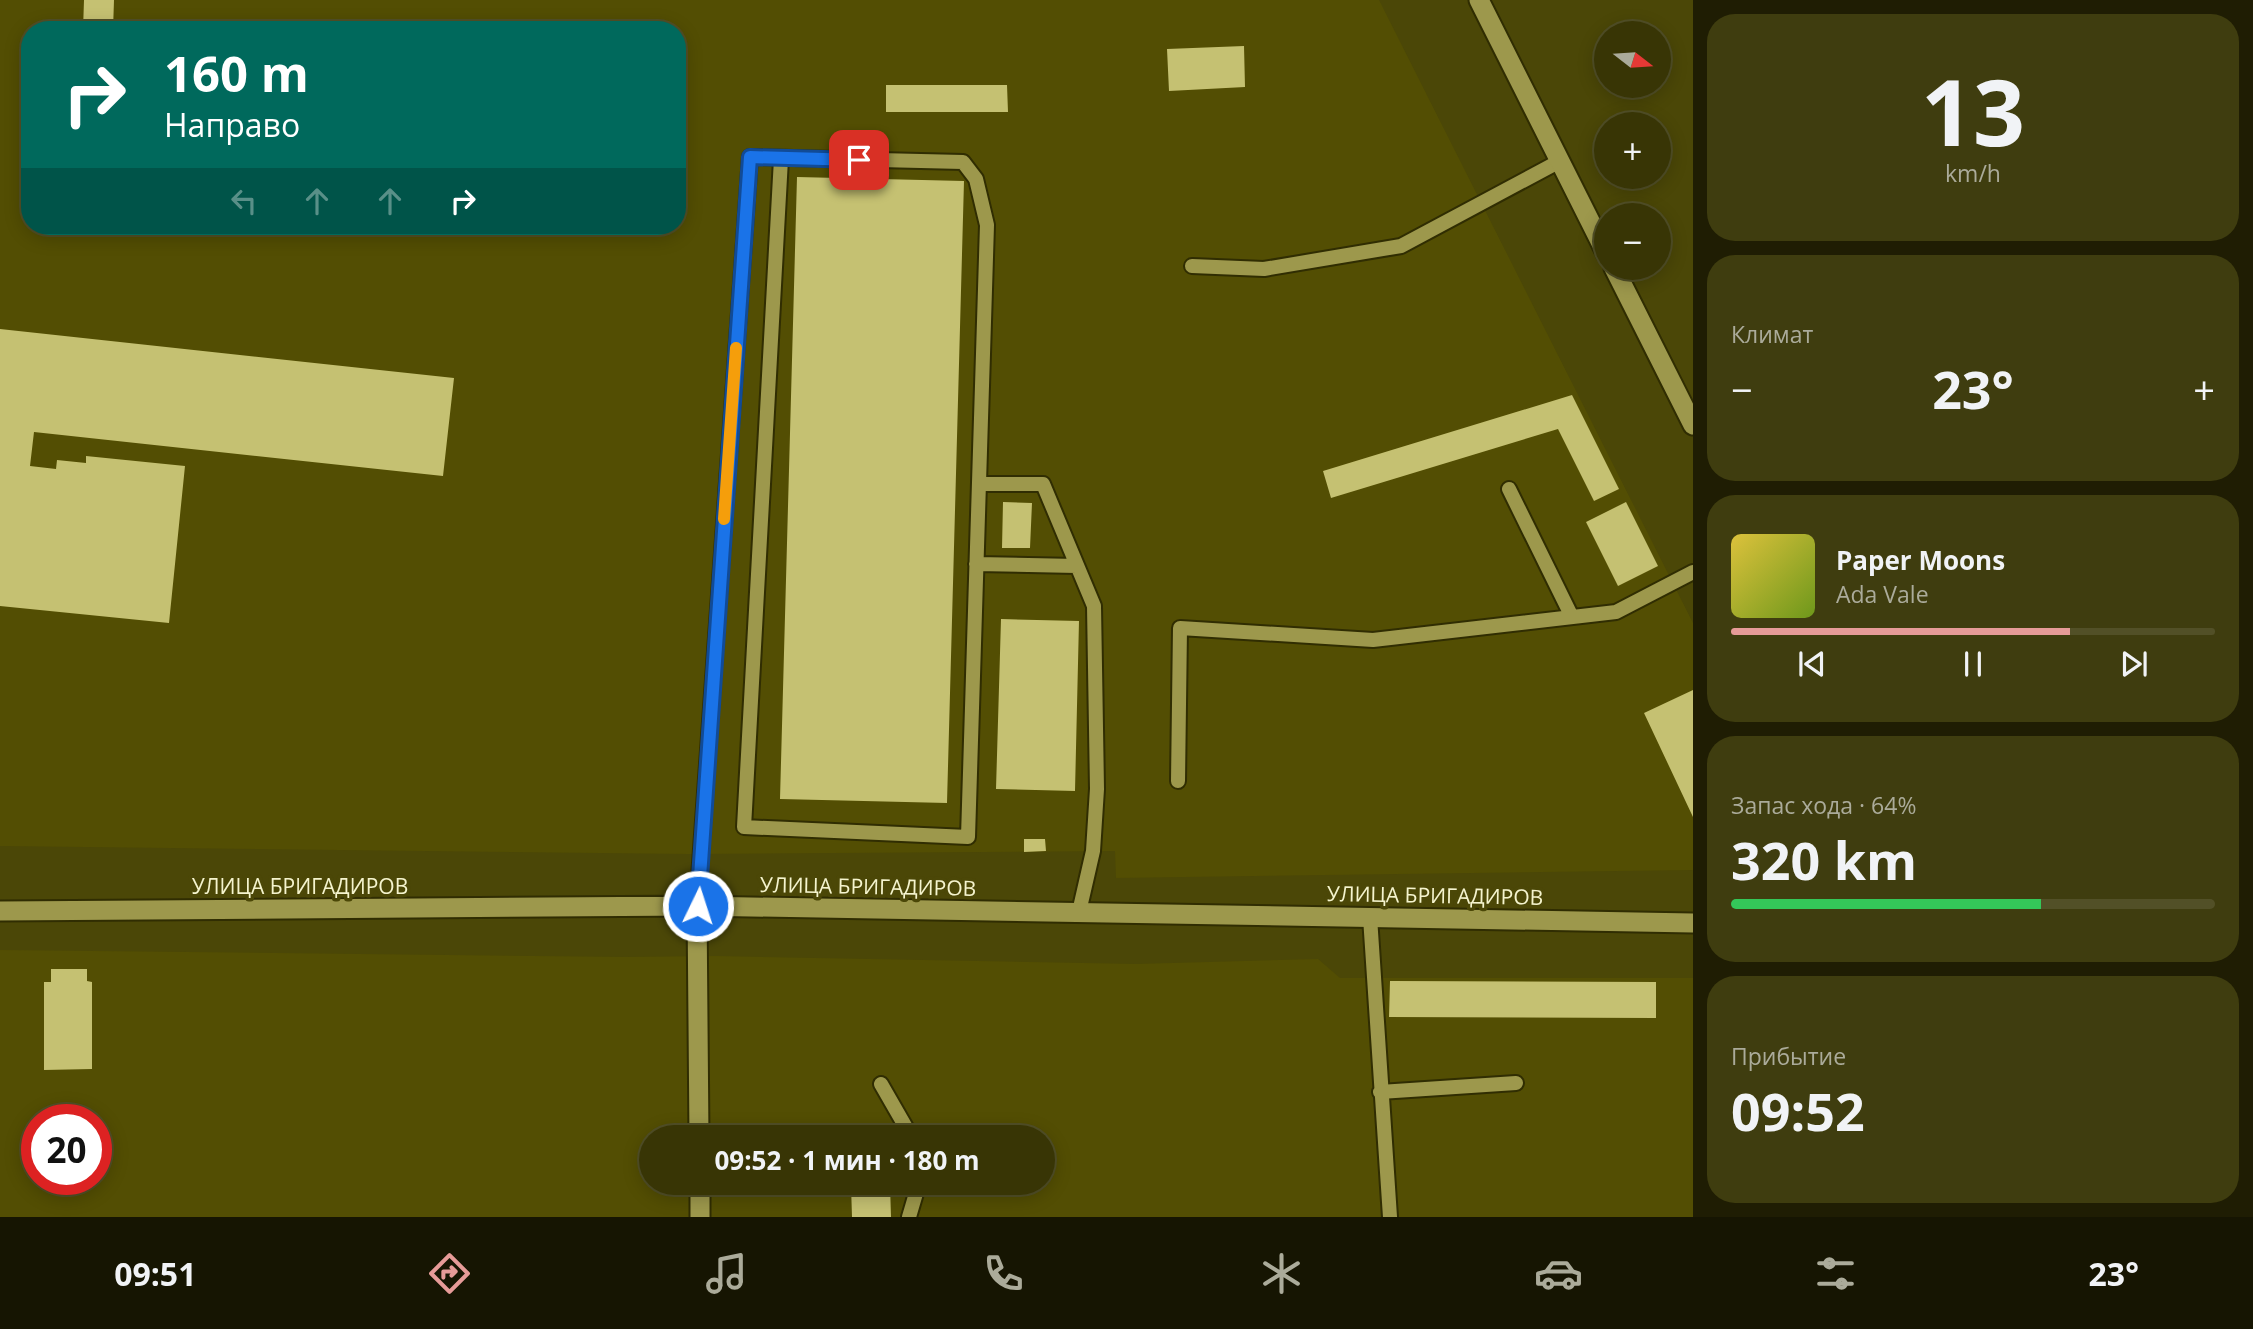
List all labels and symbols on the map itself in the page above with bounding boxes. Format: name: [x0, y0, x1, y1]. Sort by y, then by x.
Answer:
north arrow: [1594, 21, 1671, 98]
pin: [829, 130, 889, 190]
position arrow: [661, 869, 735, 943]
street label: УЛИЦА БРИГАДИРОВ: [760, 870, 976, 902]
street label: УЛИЦА БРИГАДИРОВ: [192, 872, 408, 900]
street label: УЛИЦА БРИГАДИРОВ: [1327, 879, 1543, 911]
speed limit sign: 20: [21, 1104, 112, 1195]

